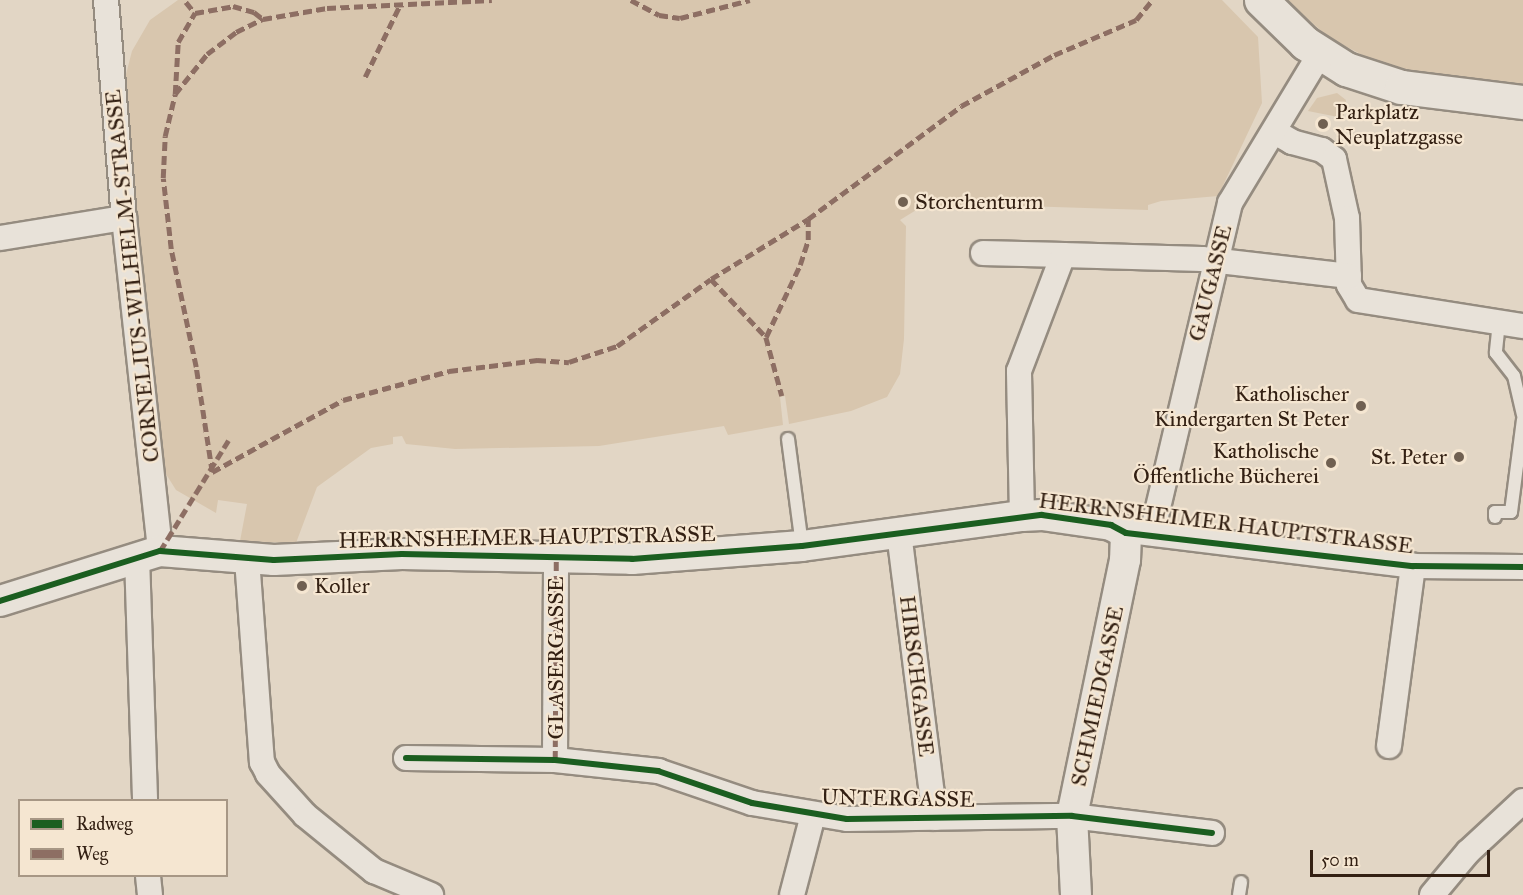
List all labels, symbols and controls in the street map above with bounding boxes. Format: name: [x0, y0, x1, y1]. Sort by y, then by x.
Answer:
street label: CORNELIUS-WILHELM-STRASSE: [99, 88, 165, 464]
place label: Parkplatz Neuplatzgasse: [1335, 98, 1463, 150]
marker: Parkplatz Neuplatzgasse: [1316, 117, 1330, 131]
place label: Storchenturm: [915, 189, 1043, 215]
marker: Storchenturm: [896, 195, 910, 209]
street label: GAUGASSE: [1183, 222, 1237, 344]
place label: Katholischer Kindergarten St Peter: [1154, 380, 1349, 432]
marker: Katholischer Kindergarten St Peter: [1354, 399, 1368, 413]
place label: Katholische Öffentliche Bücherei: [1133, 437, 1319, 488]
place label: St. Peter: [1371, 444, 1447, 470]
marker: St. Peter: [1452, 450, 1466, 464]
marker: Katholische Öffentliche Bücherei: [1324, 456, 1338, 470]
street label: HERRNSHEIMER HAUPTSTRASSE: [1037, 487, 1415, 559]
street label: HERRNSHEIMER HAUPTSTRASSE: [338, 521, 716, 553]
place label: Koller: [314, 573, 370, 599]
street label: GLASERGASSE: [543, 576, 569, 740]
marker: Koller: [295, 579, 309, 593]
street label: HIRSCHGASSE: [894, 594, 940, 758]
street label: SCHMIEDGASSE: [1065, 603, 1129, 789]
street label: UNTERGASSE: [821, 783, 975, 813]
legend: [18, 799, 228, 877]
text: Radweg: [76, 813, 133, 835]
scale bar: [1313, 838, 1493, 876]
text: Weg: [76, 843, 108, 865]
text: 50 m: [1321, 849, 1359, 871]

